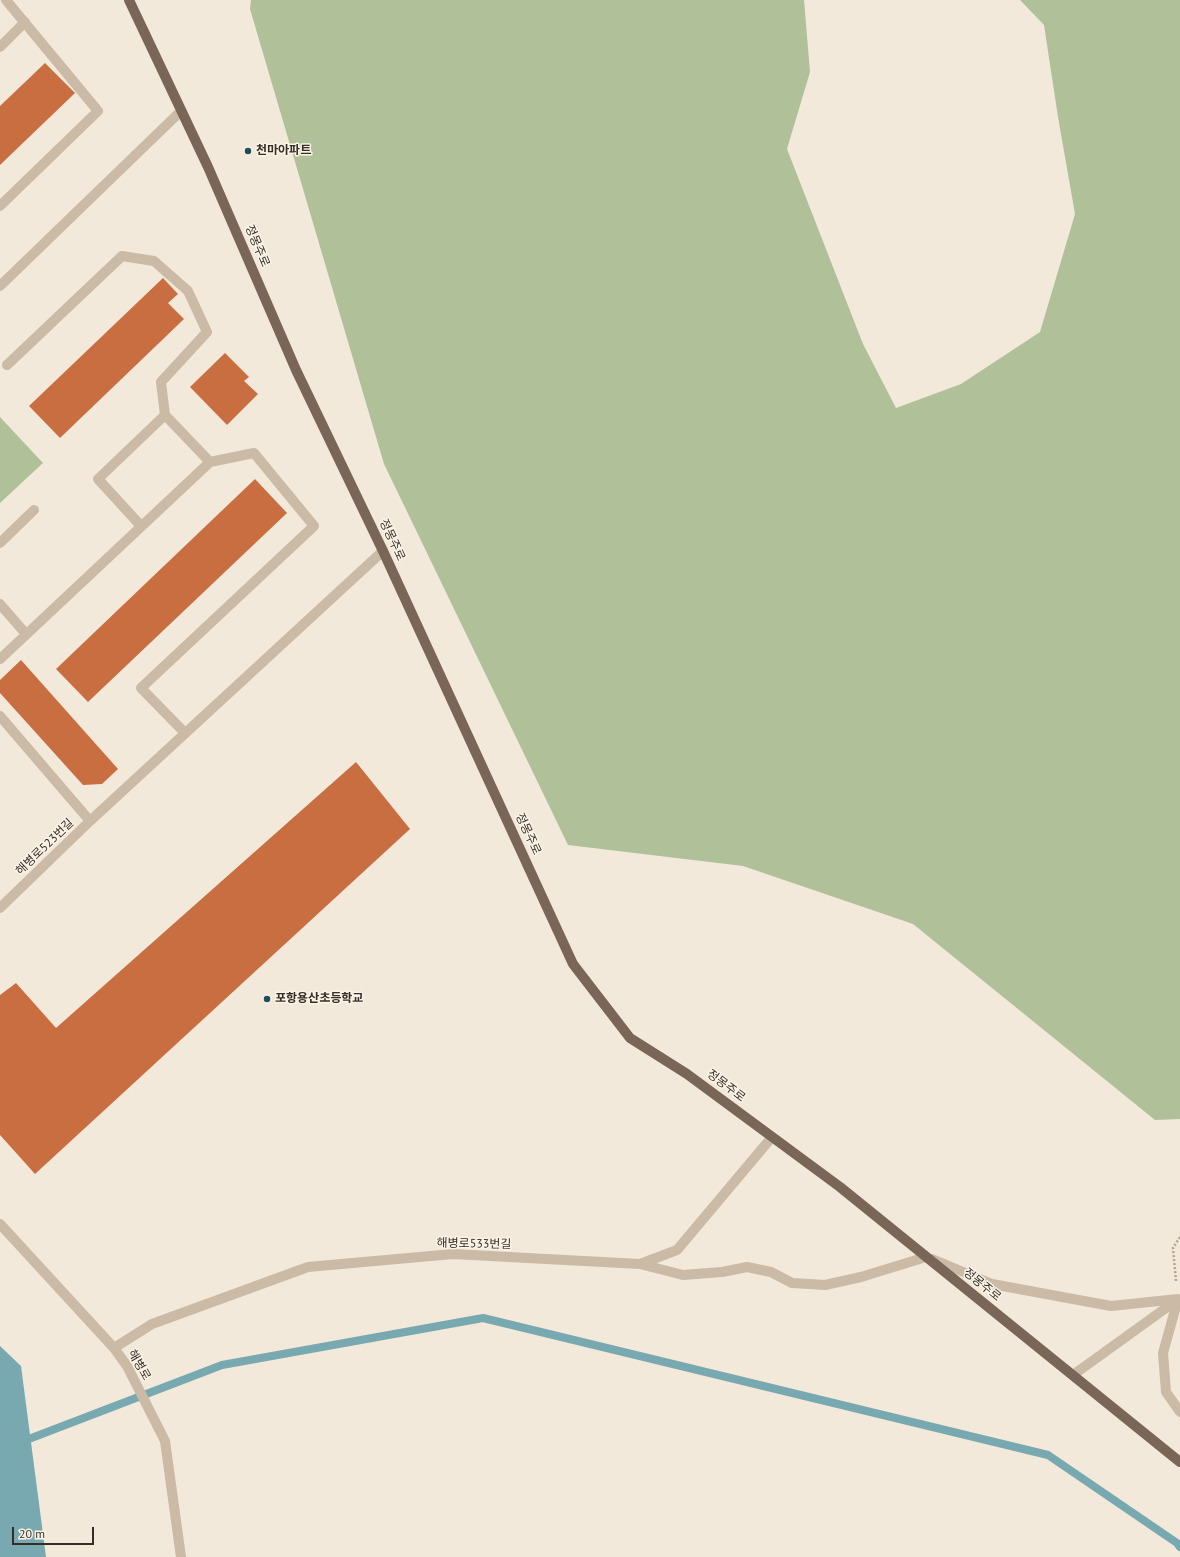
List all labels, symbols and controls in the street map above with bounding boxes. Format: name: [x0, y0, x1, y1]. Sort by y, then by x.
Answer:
place label: 천마아파트: [256, 144, 311, 158]
marker: 천마아파트: [243, 146, 253, 156]
street label: 정몽주로: [242, 223, 272, 269]
street label: 정몽주로: [376, 517, 408, 563]
street label: 정몽주로: [512, 811, 544, 857]
street label: 해병로523번길: [13, 816, 77, 878]
place label: 포항용산초등학교: [275, 992, 363, 1006]
marker: 포항용산초등학교: [262, 994, 272, 1004]
street label: 정몽주로: [704, 1067, 748, 1105]
street label: 해병로533번길: [436, 1236, 512, 1252]
street label: 정몽주로: [960, 1266, 1004, 1304]
street label: 해병로: [124, 1347, 154, 1383]
scale bar: [14, 1519, 96, 1545]
text: 20 m: [19, 1526, 45, 1541]

